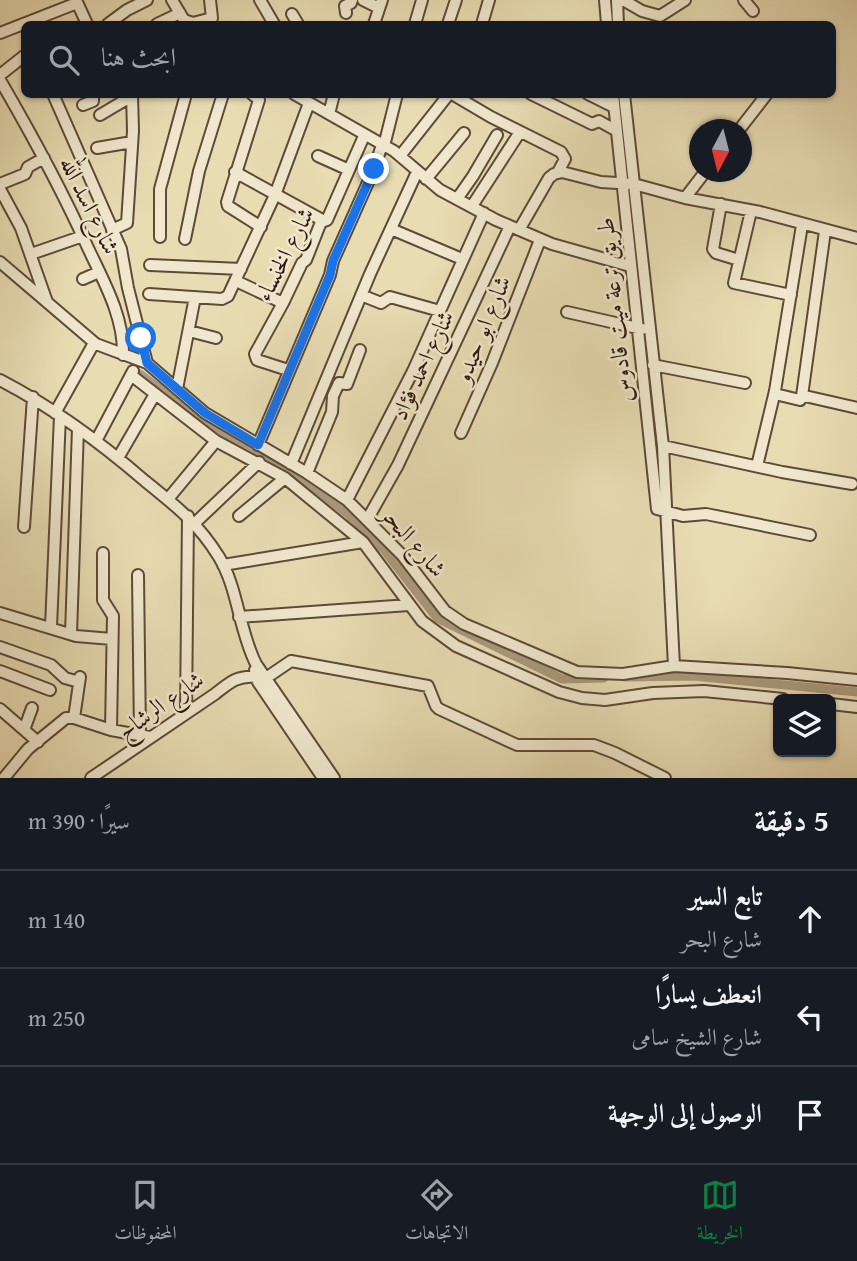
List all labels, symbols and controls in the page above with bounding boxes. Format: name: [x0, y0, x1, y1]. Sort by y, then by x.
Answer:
search box: [21, 21, 836, 98]
text: ابحث هنا: [101, 37, 176, 76]
icon: search: [45, 41, 83, 79]
north arrow: [689, 119, 752, 182]
street label: شارع اسد الله: [48, 150, 130, 261]
route end: [358, 153, 389, 184]
street label: شارع الخنساء: [245, 201, 325, 308]
street label: طريق ترعة ميت قادوس: [587, 216, 641, 404]
street label: شارع ابو حيدو: [444, 270, 522, 392]
street label: شارع احمد فؤاد: [381, 304, 465, 427]
route start: [125, 322, 156, 353]
street label: شارع البحر: [369, 495, 455, 587]
street label: شارع الرشاح: [109, 662, 213, 751]
map controls: [773, 694, 836, 757]
button: layers: [773, 694, 836, 757]
text: 5 دقيقة: [754, 798, 829, 842]
text: سيرًا · 390 m: [28, 804, 130, 837]
text: تابع السير: [688, 876, 762, 915]
icon: ahead: [791, 900, 829, 938]
text: 140 m: [28, 903, 85, 936]
text: شارع البحر: [680, 922, 762, 955]
text: انعطف يسارًا: [655, 974, 762, 1013]
icon: left: [791, 998, 829, 1036]
text: 250 m: [28, 1001, 85, 1034]
text: شارع الشيخ سامى: [631, 1020, 762, 1053]
text: الوصول إلى الوجهة: [608, 1093, 762, 1132]
icon: arrive: [791, 1096, 829, 1134]
tab: المحفوظات: [114, 1176, 177, 1251]
tab: الاتجاهات: [405, 1176, 468, 1251]
tab: الخريطة: [697, 1176, 743, 1251]

